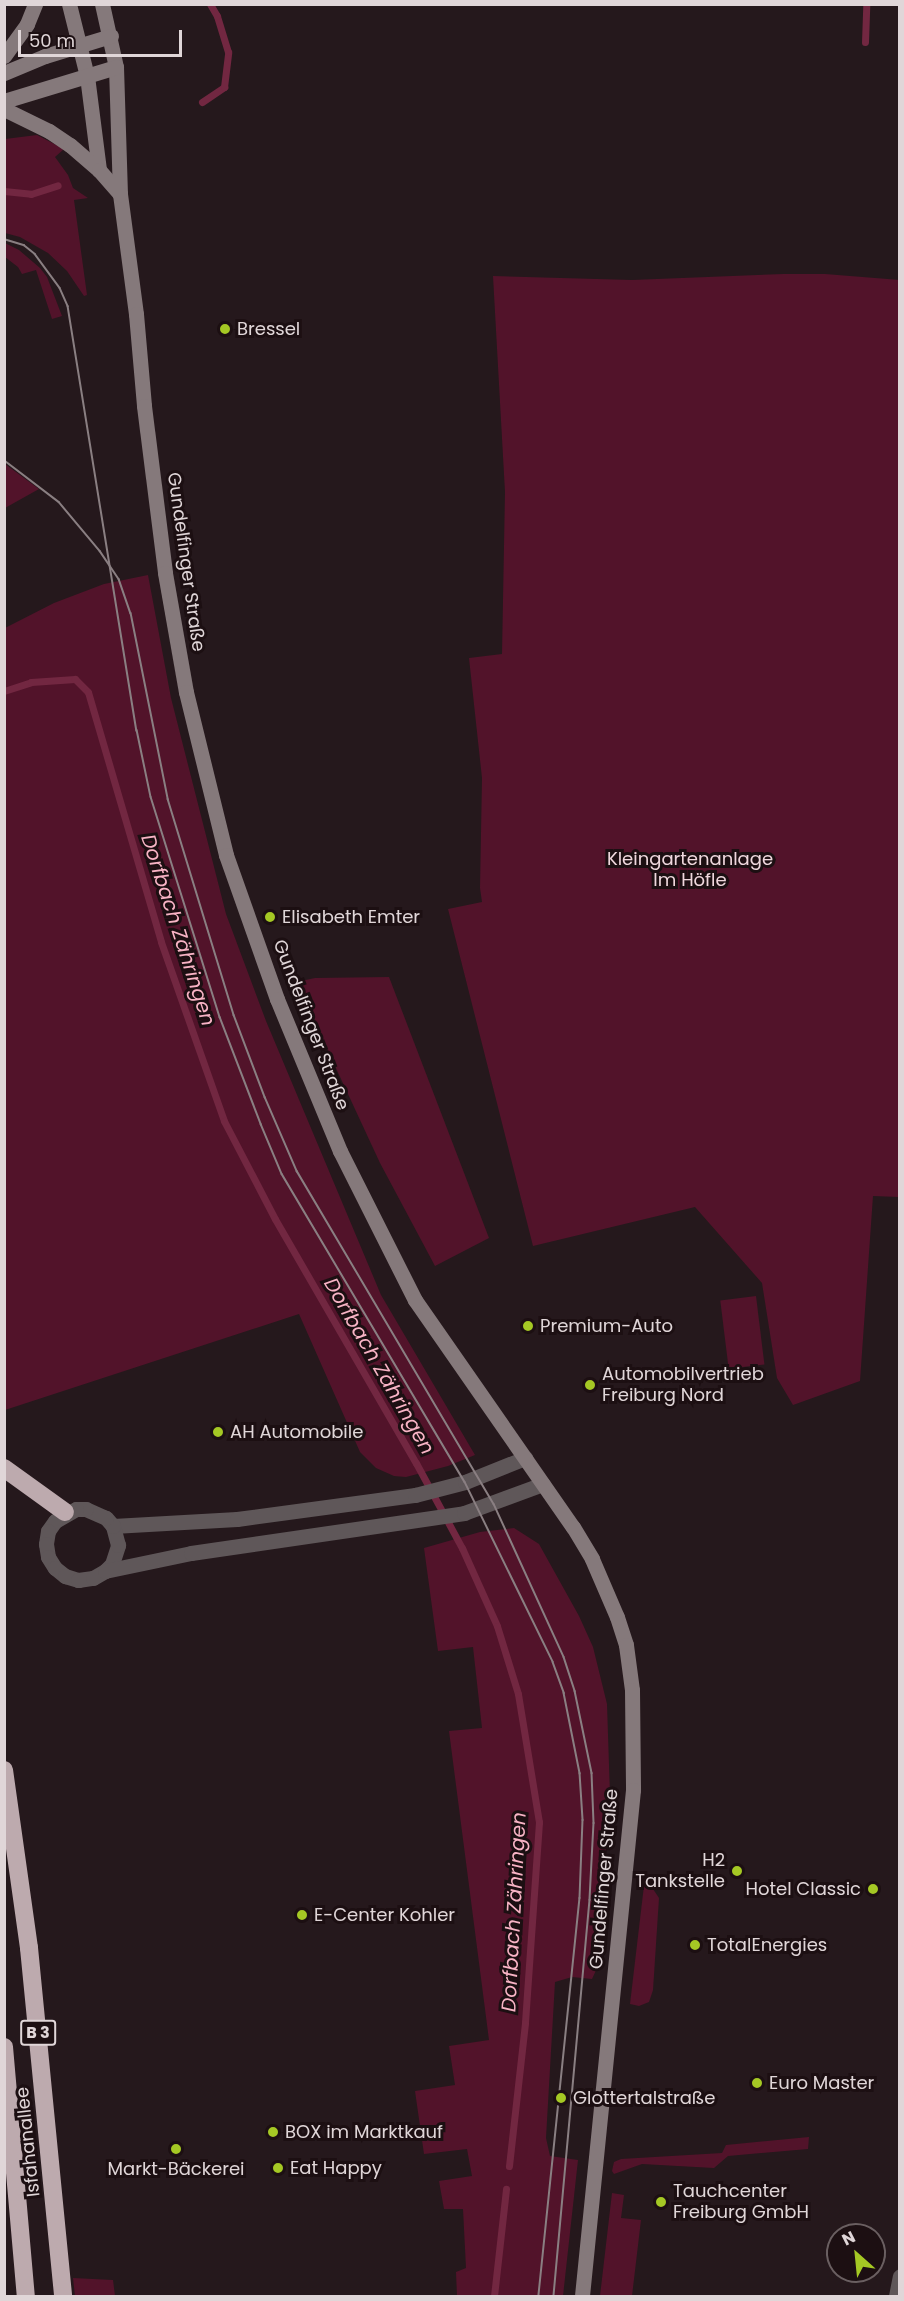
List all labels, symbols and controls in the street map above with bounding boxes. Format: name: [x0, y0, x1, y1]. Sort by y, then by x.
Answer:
scale bar: [21, 18, 184, 56]
text: 50 m: [29, 28, 75, 53]
place label: Bressel: [237, 318, 300, 340]
marker: Bressel: [218, 322, 232, 336]
street label: Gundelfinger Straße: [163, 471, 209, 653]
water label: Dorfbach Zähringen: [136, 831, 220, 1029]
park label: Kleingartenanlage Im Höfle: [607, 849, 773, 892]
place label: Elisabeth Emter: [282, 906, 420, 928]
marker: Elisabeth Emter: [263, 910, 277, 924]
street label: Gundelfinger Straße: [268, 937, 354, 1113]
water label: Dorfbach Zähringen: [319, 1273, 439, 1459]
place label: Premium-Auto: [540, 1315, 673, 1337]
marker: Premium-Auto: [521, 1319, 535, 1333]
place label: Automobilvertrieb Freiburg Nord: [602, 1364, 764, 1406]
marker: Automobilvertrieb Freiburg Nord: [583, 1378, 597, 1392]
place label: AH Automobile: [230, 1421, 363, 1443]
marker: AH Automobile: [211, 1425, 225, 1439]
street label: Gundelfinger Straße: [585, 1788, 623, 1970]
water label: Dorfbach Zähringen: [497, 1812, 531, 2012]
place label: H2 Tankstelle: [635, 1850, 725, 1892]
marker: H2 Tankstelle: [730, 1864, 744, 1878]
place label: Hotel Classic: [745, 1878, 861, 1900]
marker: Hotel Classic: [866, 1882, 880, 1896]
place label: E-Center Kohler: [314, 1904, 455, 1926]
marker: E-Center Kohler: [295, 1908, 309, 1922]
place label: TotalEnergies: [707, 1934, 827, 1956]
marker: TotalEnergies: [688, 1938, 702, 1952]
road number: B 3: [20, 2020, 56, 2046]
place label: Euro Master: [769, 2072, 874, 2094]
marker: Euro Master: [750, 2076, 764, 2090]
street label: Isfahanallee: [11, 2086, 45, 2198]
place label: Glottertalstraße: [573, 2087, 715, 2109]
marker: Glottertalstraße: [554, 2091, 568, 2105]
place label: BOX im Marktkauf: [285, 2121, 443, 2143]
marker: BOX im Marktkauf: [266, 2125, 280, 2139]
marker: Markt-Bäckerei: [169, 2142, 183, 2156]
place label: Eat Happy: [290, 2157, 382, 2179]
place label: Markt-Bäckerei: [108, 2158, 244, 2180]
marker: Eat Happy: [271, 2161, 285, 2175]
place label: Tauchcenter Freiburg GmbH: [673, 2181, 809, 2224]
marker: Tauchcenter Freiburg GmbH: [654, 2195, 668, 2209]
north arrow: [826, 2223, 886, 2283]
text: N: [838, 2225, 859, 2251]

